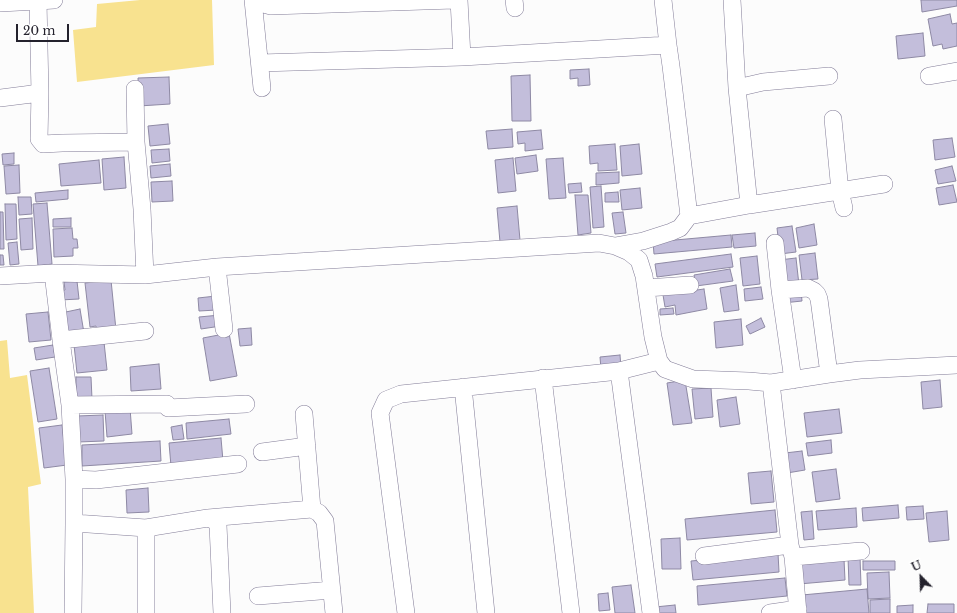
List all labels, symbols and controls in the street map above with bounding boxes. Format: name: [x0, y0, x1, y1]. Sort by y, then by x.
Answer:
scale bar: [18, 16, 71, 42]
text: 20 m: [23, 23, 55, 38]
north arrow: [901, 557, 941, 597]
text: U: [909, 558, 924, 574]

